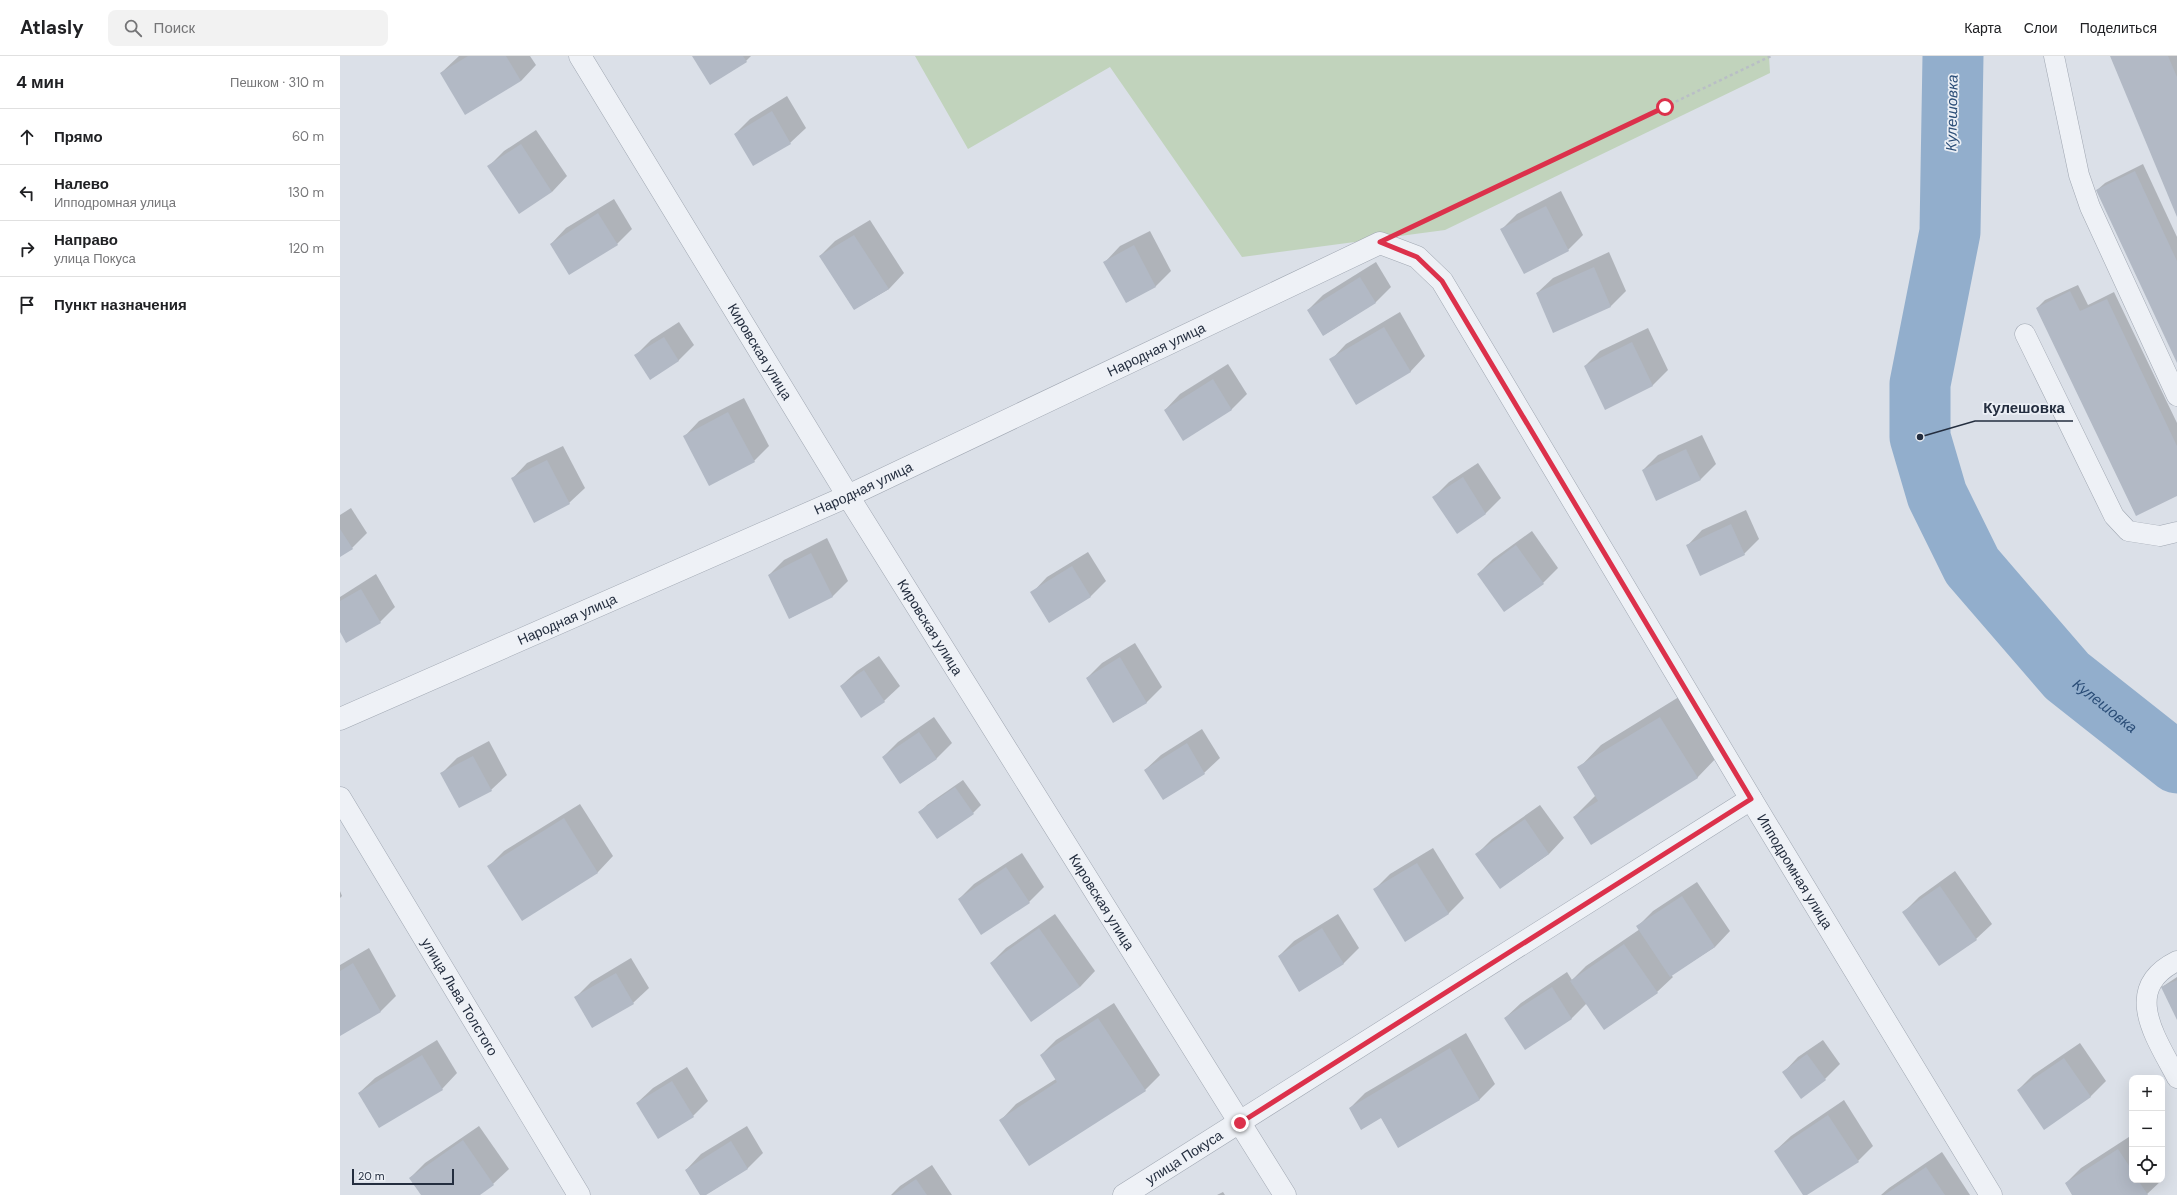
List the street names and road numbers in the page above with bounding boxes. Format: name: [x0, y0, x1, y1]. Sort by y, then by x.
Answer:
street label: Кировская улица: [724, 300, 796, 403]
street label: Народная улица: [1104, 318, 1208, 381]
street label: Народная улица: [811, 457, 916, 519]
street label: Кировская улица: [893, 576, 967, 679]
street label: Народная улица: [515, 590, 620, 649]
street label: Ипподромная улица: [1753, 811, 1837, 933]
street label: Кировская улица: [1065, 851, 1139, 954]
street label: улица Льва Толстого: [417, 935, 502, 1059]
street label: улица Покуса: [1142, 1126, 1226, 1188]

